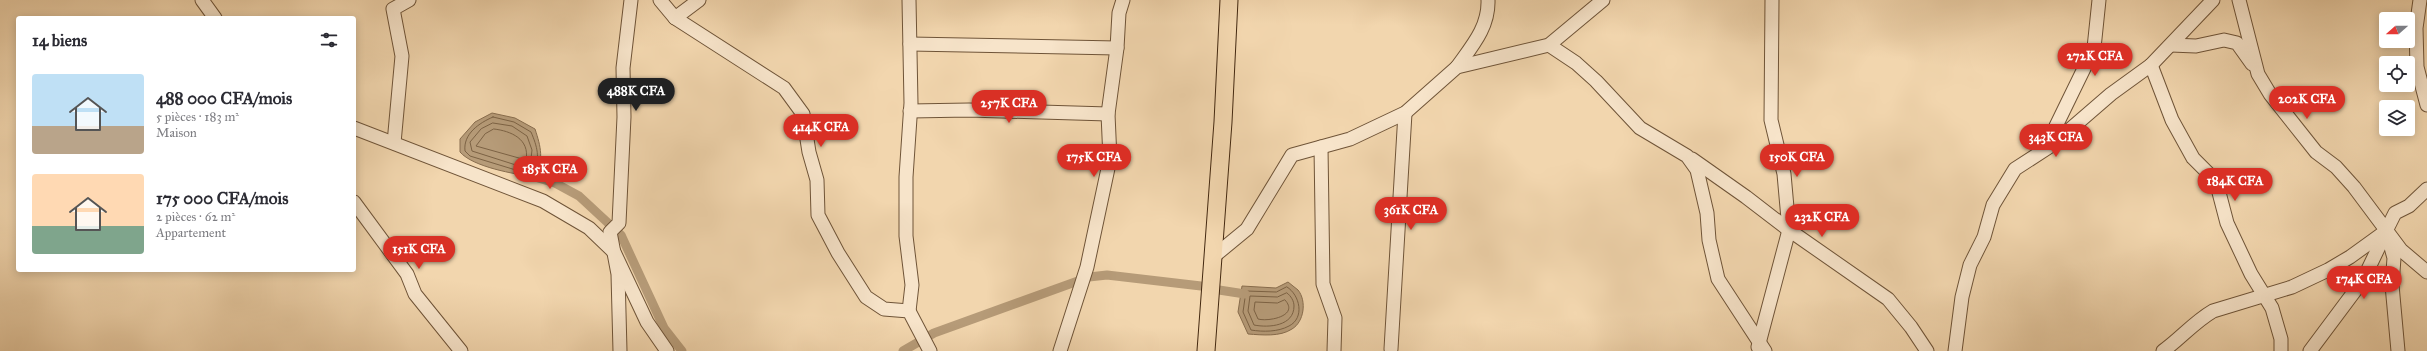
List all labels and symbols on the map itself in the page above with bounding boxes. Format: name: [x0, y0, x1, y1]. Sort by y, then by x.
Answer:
north arrow: [2379, 12, 2415, 48]
pin: 272K CFA: [2054, 43, 2136, 77]
pin: 488K CFA: [595, 78, 677, 112]
pin: 202K CFA: [2266, 86, 2348, 120]
pin: 257K CFA: [968, 90, 1050, 124]
pin: 414K CFA: [780, 114, 862, 148]
pin: 343K CFA: [2015, 124, 2097, 158]
pin: 175K CFA: [1053, 144, 1135, 178]
pin: 150K CFA: [1756, 144, 1838, 178]
pin: 185K CFA: [509, 156, 591, 190]
pin: 184K CFA: [2194, 168, 2276, 202]
pin: 361K CFA: [1370, 197, 1452, 231]
pin: 232K CFA: [1781, 204, 1863, 238]
pin: 151K CFA: [378, 236, 460, 270]
pin: 174K CFA: [2323, 266, 2405, 300]

